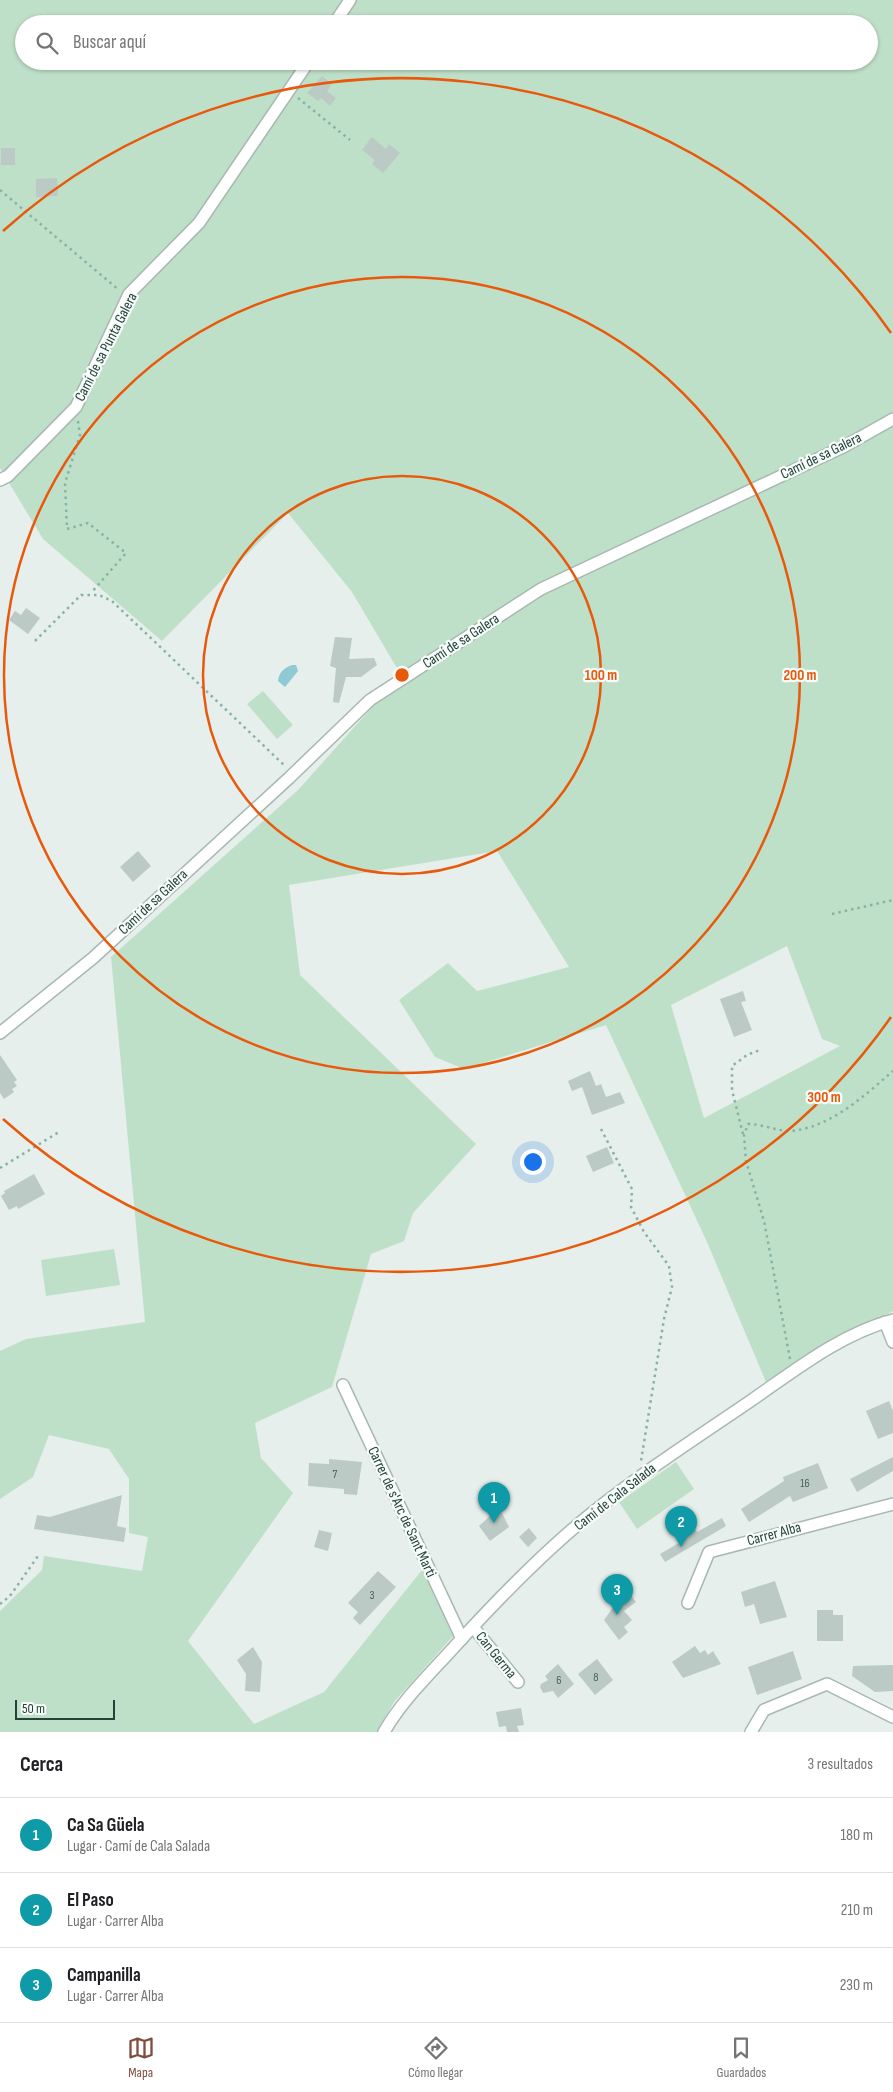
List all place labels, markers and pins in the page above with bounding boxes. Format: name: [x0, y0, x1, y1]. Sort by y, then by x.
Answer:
centre of rings: [393, 666, 411, 684]
pin: 1: [478, 1482, 510, 1523]
pin: 2: [665, 1506, 697, 1547]
pin: 3: [601, 1574, 633, 1615]

